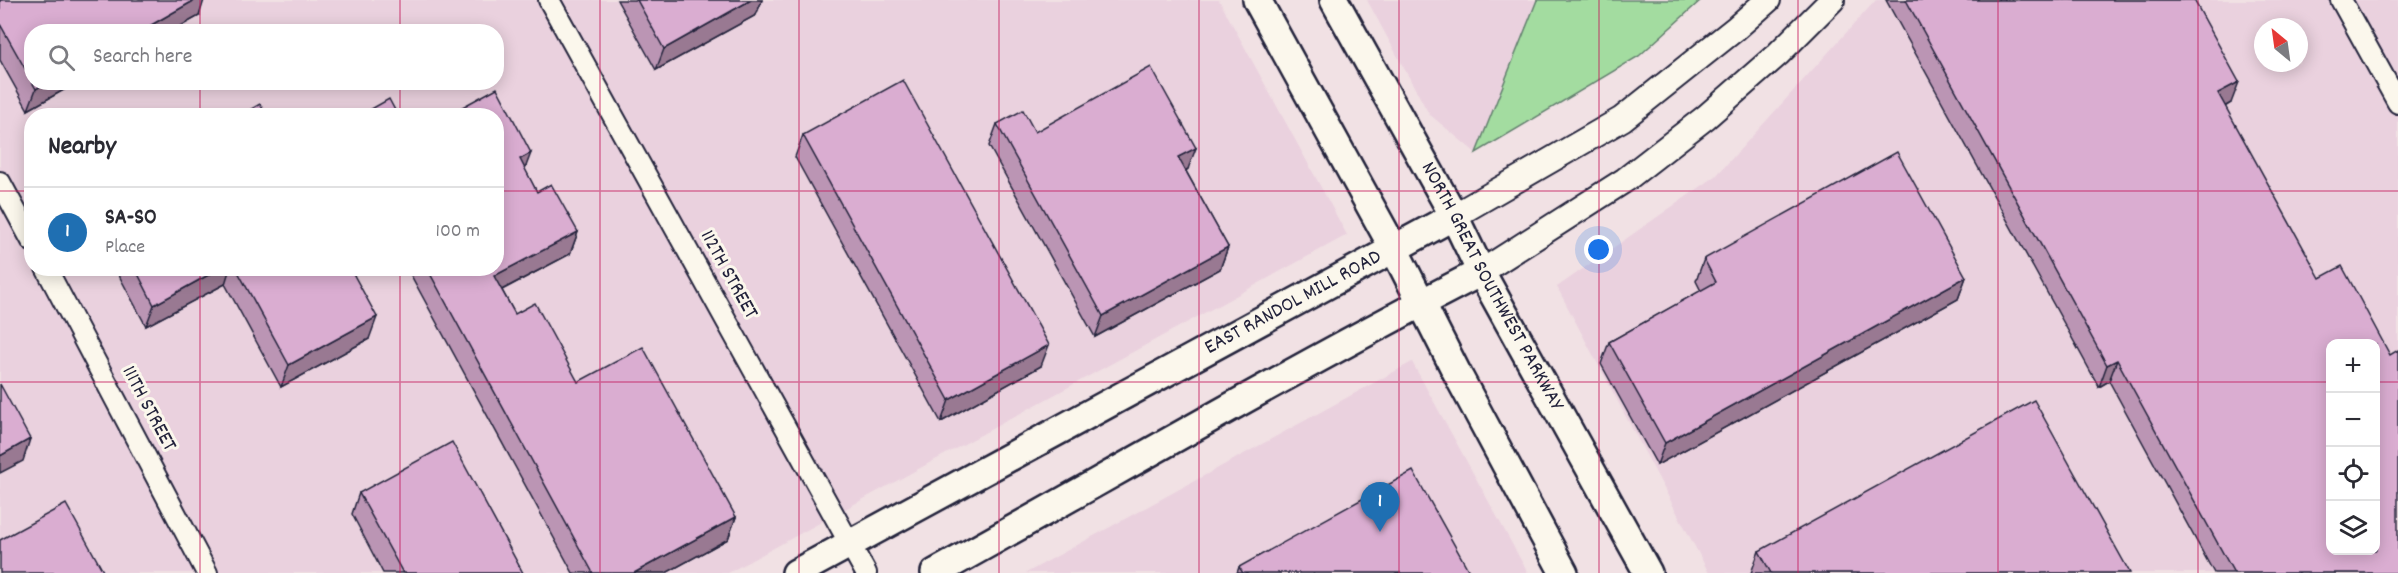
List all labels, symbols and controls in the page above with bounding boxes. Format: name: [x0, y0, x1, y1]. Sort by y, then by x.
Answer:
north arrow: [2254, 18, 2308, 72]
search box: [24, 24, 504, 90]
icon: search: [45, 41, 78, 74]
text: Search here: [93, 42, 192, 73]
text: Nearby: [48, 129, 116, 166]
street label: NORTH GREAT SOUTHWEST PARKWAY: [1412, 157, 1571, 418]
text: SA-SO: [105, 203, 157, 234]
text: 1: [65, 218, 70, 246]
text: 100 m: [436, 218, 480, 246]
street label: 112TH STREET: [691, 225, 765, 326]
text: Place: [105, 234, 145, 262]
your location: [1584, 235, 1613, 264]
street label: EAST RANDOL MILL ROAD: [1200, 243, 1388, 363]
map controls: [2326, 339, 2380, 555]
button: +: [2326, 339, 2380, 393]
street label: 111TH STREET: [113, 361, 183, 458]
button: −: [2326, 393, 2380, 447]
button: locate: [2326, 447, 2380, 501]
pin: 1: [1360, 482, 1400, 532]
button: layers: [2326, 501, 2380, 555]

